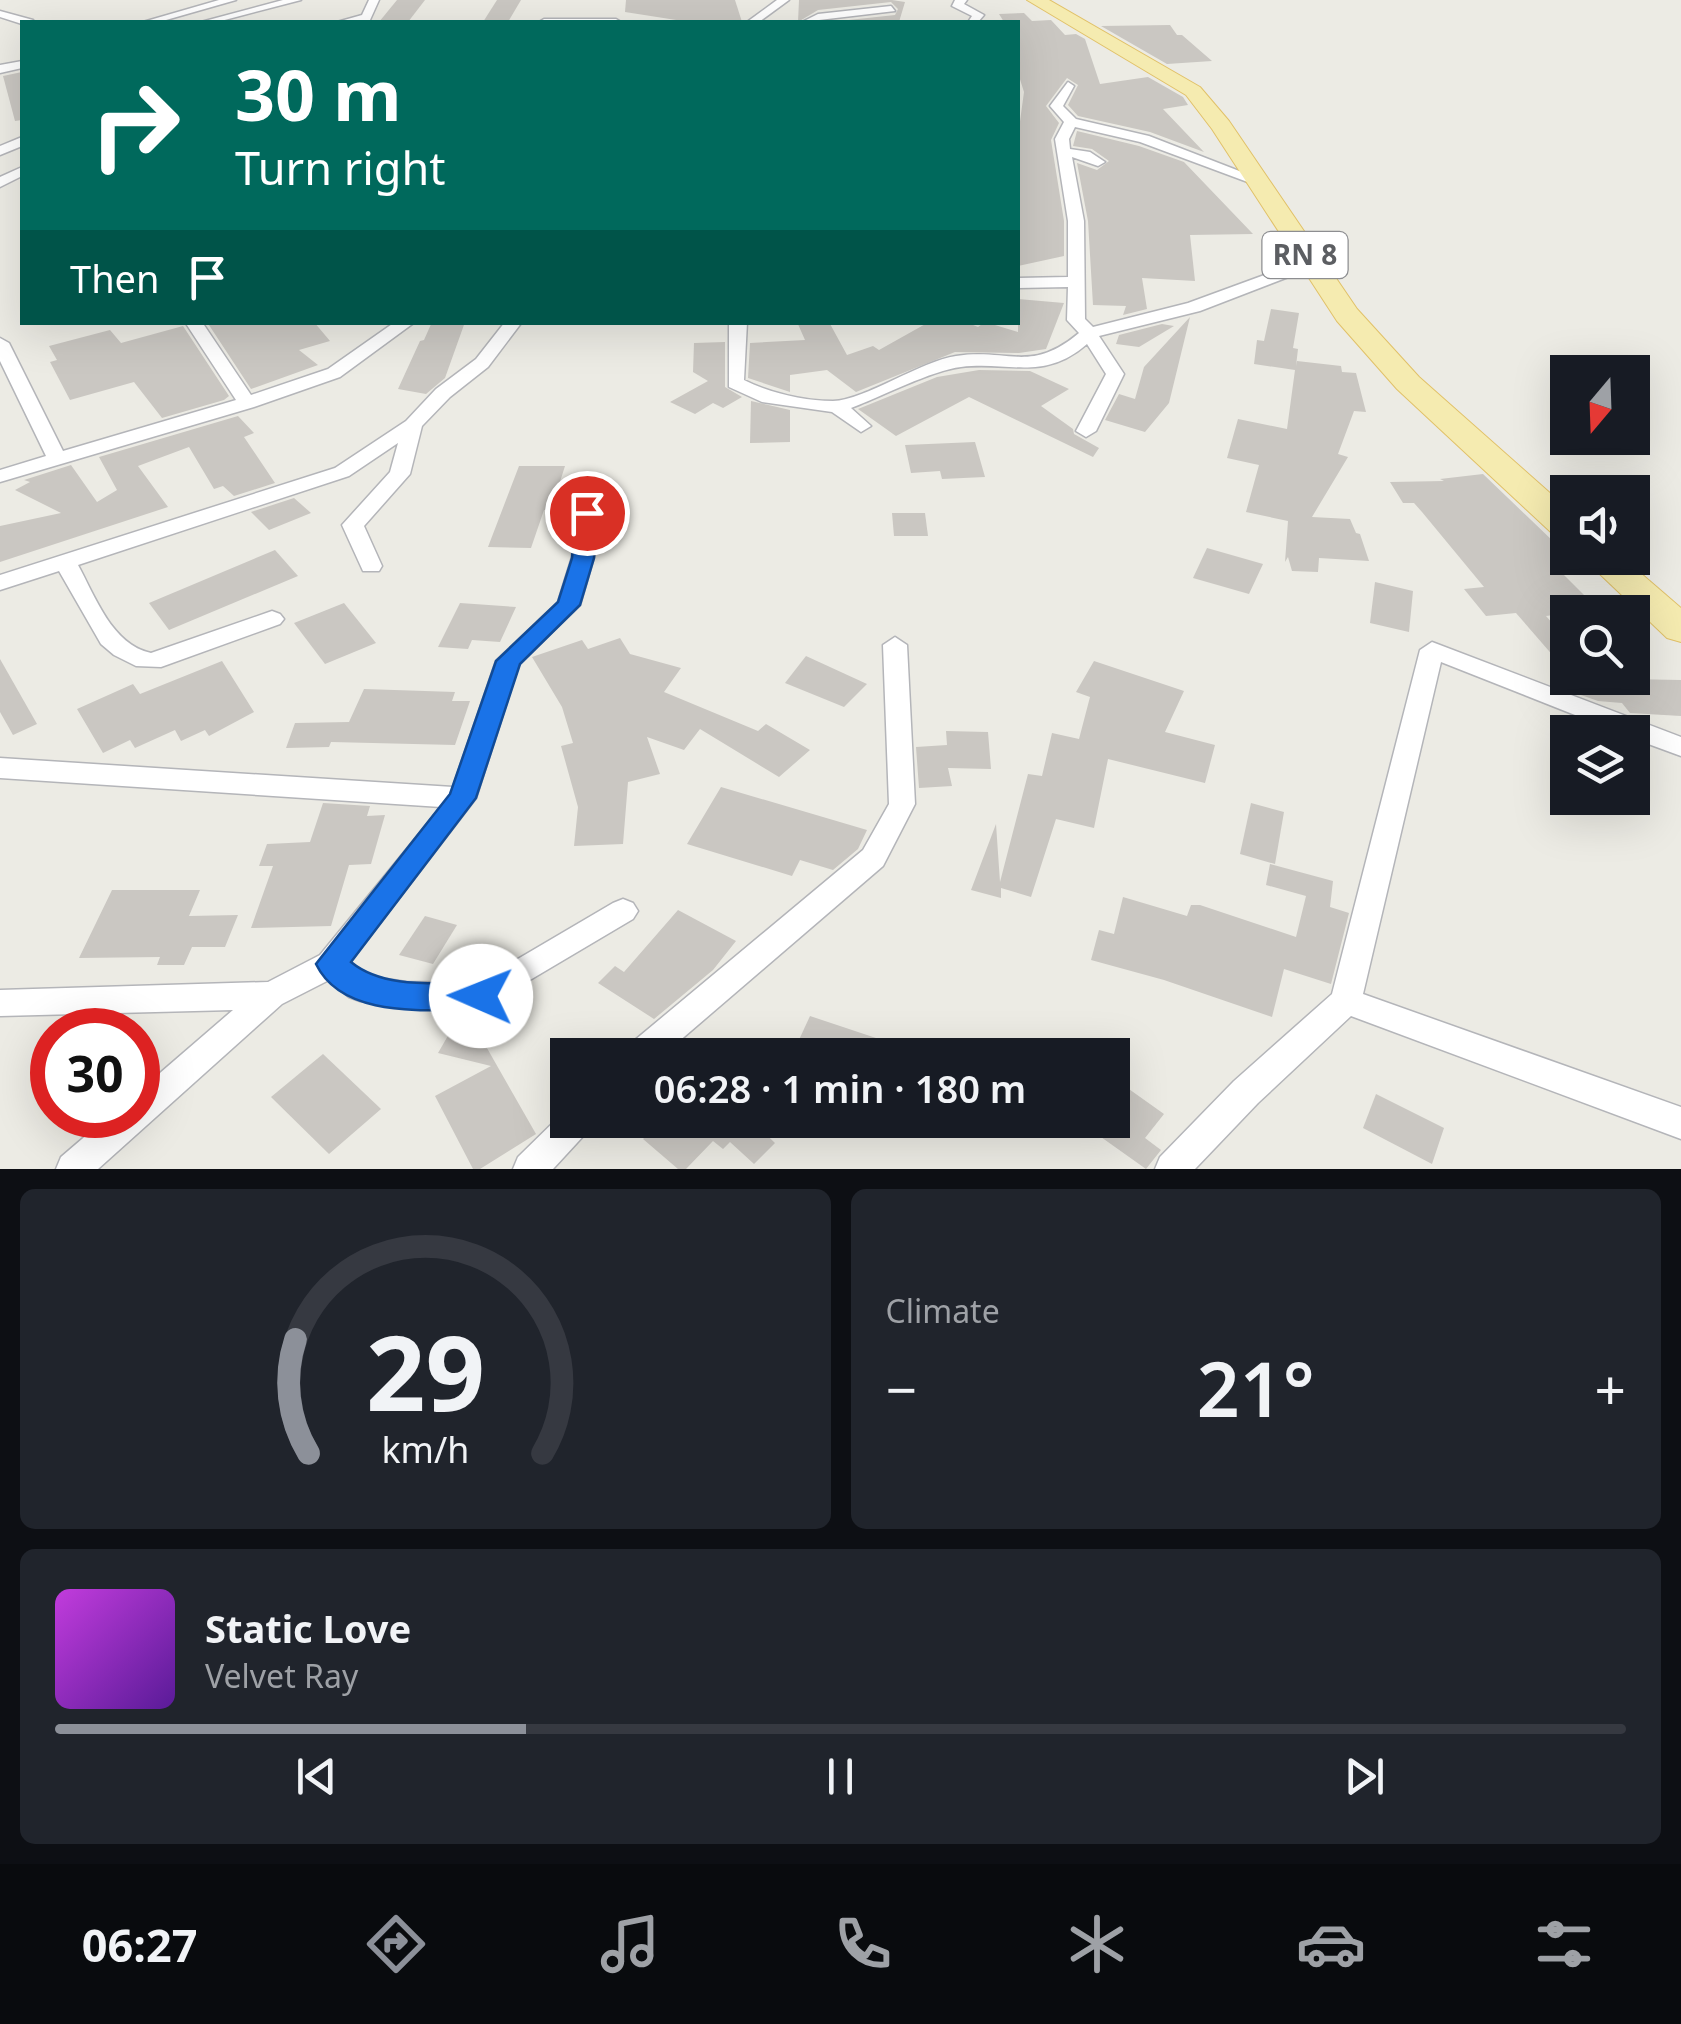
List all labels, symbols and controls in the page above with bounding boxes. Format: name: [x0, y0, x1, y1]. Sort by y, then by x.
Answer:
text: 30 m: [235, 46, 402, 142]
icon: right: [70, 60, 200, 190]
text: Turn right: [235, 137, 446, 198]
road number: RN 8: [1262, 232, 1348, 278]
icon: arrive: [180, 250, 235, 305]
text: Then: [70, 252, 160, 304]
north arrow: [1550, 355, 1650, 455]
map controls: [1550, 355, 1650, 815]
pin: [545, 471, 630, 556]
button: sound: [1550, 475, 1650, 575]
icon: arrive: [560, 486, 615, 541]
button: search: [1550, 595, 1650, 695]
button: layers: [1550, 715, 1650, 815]
position arrow: [429, 944, 533, 1048]
speed limit sign: 30: [30, 1008, 160, 1138]
text: 06:28 · 1 min · 180 m: [654, 1062, 1026, 1114]
text: Climate: [886, 1289, 1000, 1332]
text: 29: [366, 1300, 485, 1441]
text: 21°: [1197, 1337, 1315, 1439]
text: −: [886, 1351, 917, 1426]
text: +: [1595, 1351, 1626, 1426]
text: km/h: [381, 1425, 469, 1473]
text: Static Love: [205, 1602, 411, 1654]
text: Velvet Ray: [205, 1654, 358, 1697]
icon: previous: [289, 1749, 344, 1804]
icon: pause: [813, 1749, 868, 1804]
icon: next: [1337, 1749, 1392, 1804]
icon: directions: [361, 1909, 431, 1979]
icon: music: [595, 1909, 665, 1979]
icon: phone: [828, 1909, 898, 1979]
icon: climate: [1062, 1909, 1132, 1979]
icon: car: [1296, 1909, 1366, 1979]
icon: filters: [1529, 1909, 1599, 1979]
text: 06:27: [82, 1914, 197, 1975]

